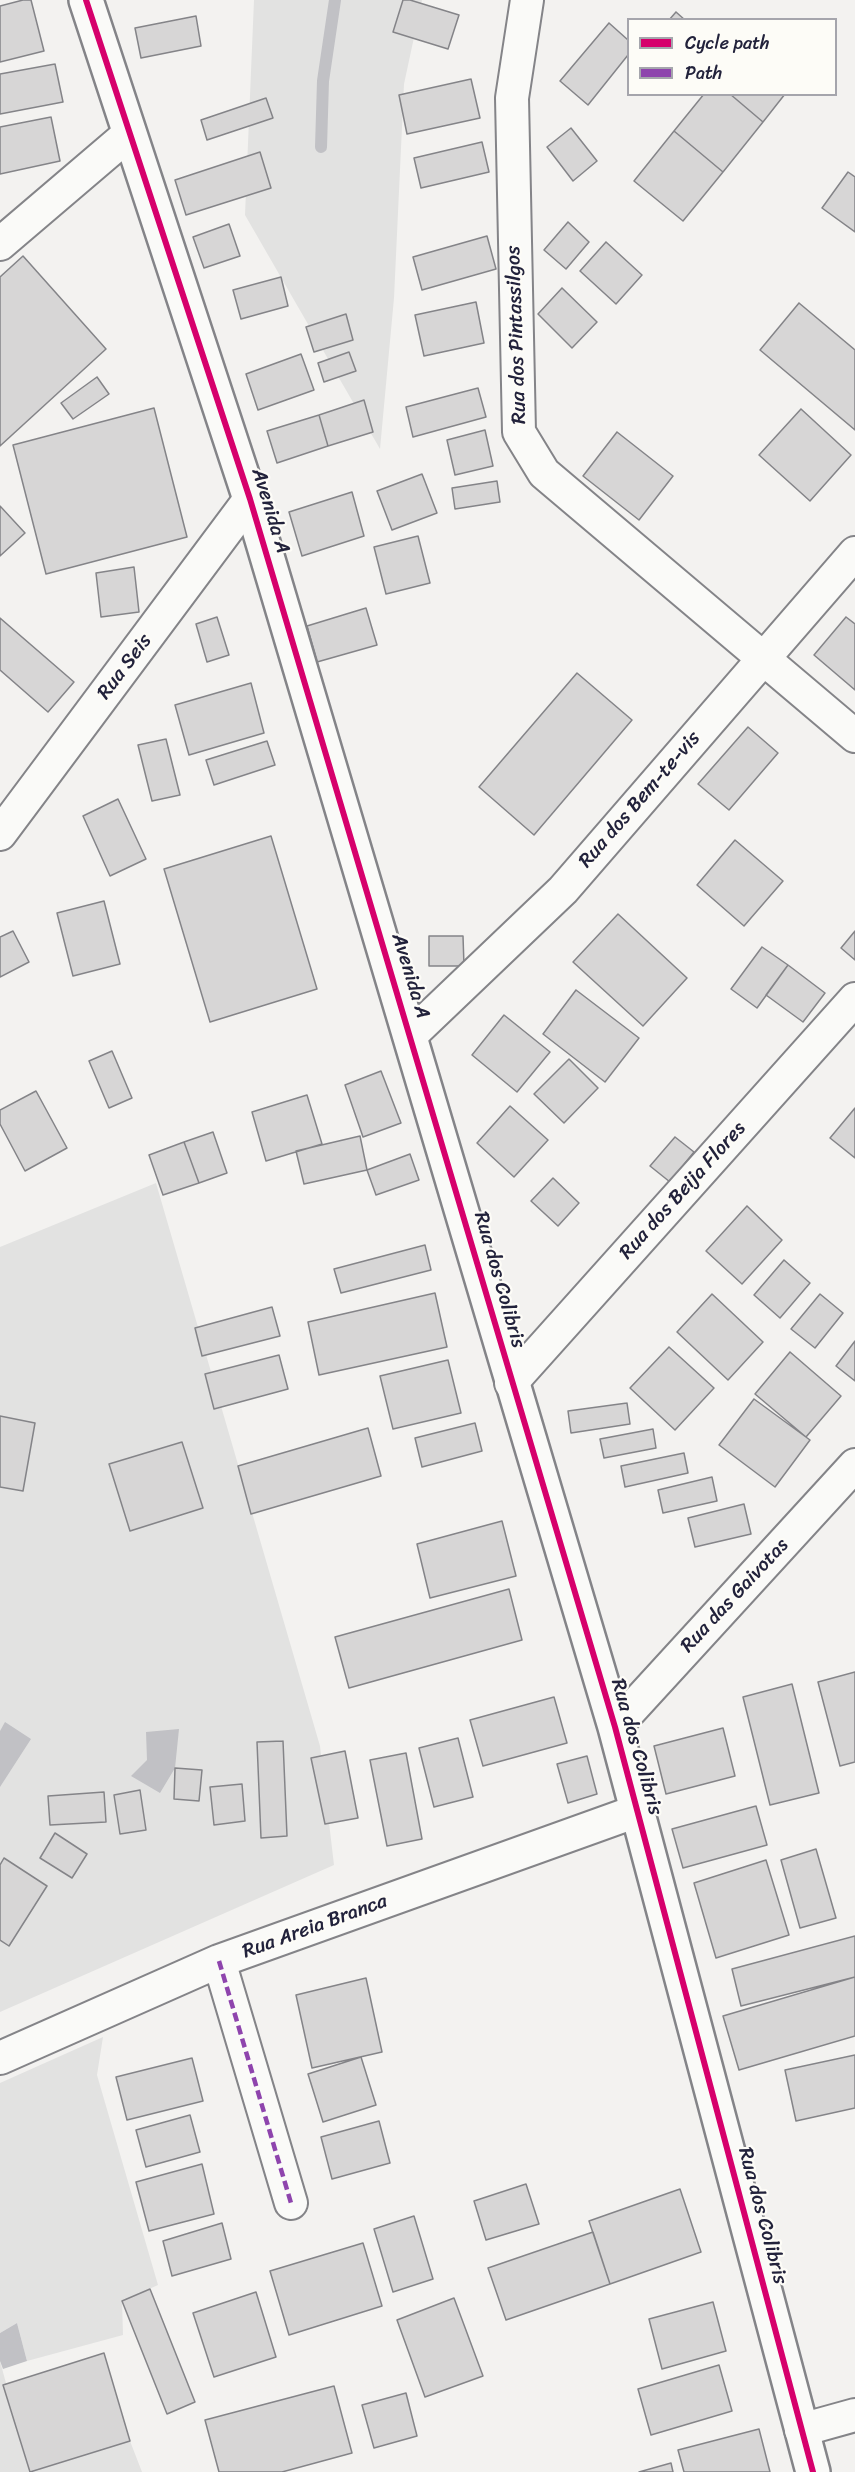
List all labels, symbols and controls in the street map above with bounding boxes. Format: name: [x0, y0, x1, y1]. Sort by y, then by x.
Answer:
legend: [627, 18, 837, 96]
text: Cycle path: [685, 27, 769, 59]
text: Path: [685, 57, 722, 89]
street label: Rua dos Pintassilgos: [502, 245, 532, 425]
street label: Avenida A: [246, 465, 294, 557]
street label: Rua Seis: [93, 630, 157, 704]
street label: Rua dos Bem-te-vis: [574, 727, 706, 873]
street label: Avenida A: [386, 930, 434, 1022]
street label: Rua dos Beija Flores: [615, 1117, 751, 1265]
street label: Rua dos Colibris: [468, 1209, 530, 1351]
street label: Rua das Gaivotas: [676, 1534, 794, 1658]
street label: Rua dos Colibris: [605, 1676, 667, 1818]
street label: Rua Areia Branca: [239, 1890, 391, 1964]
street label: Rua dos Colibris: [732, 2145, 792, 2287]

